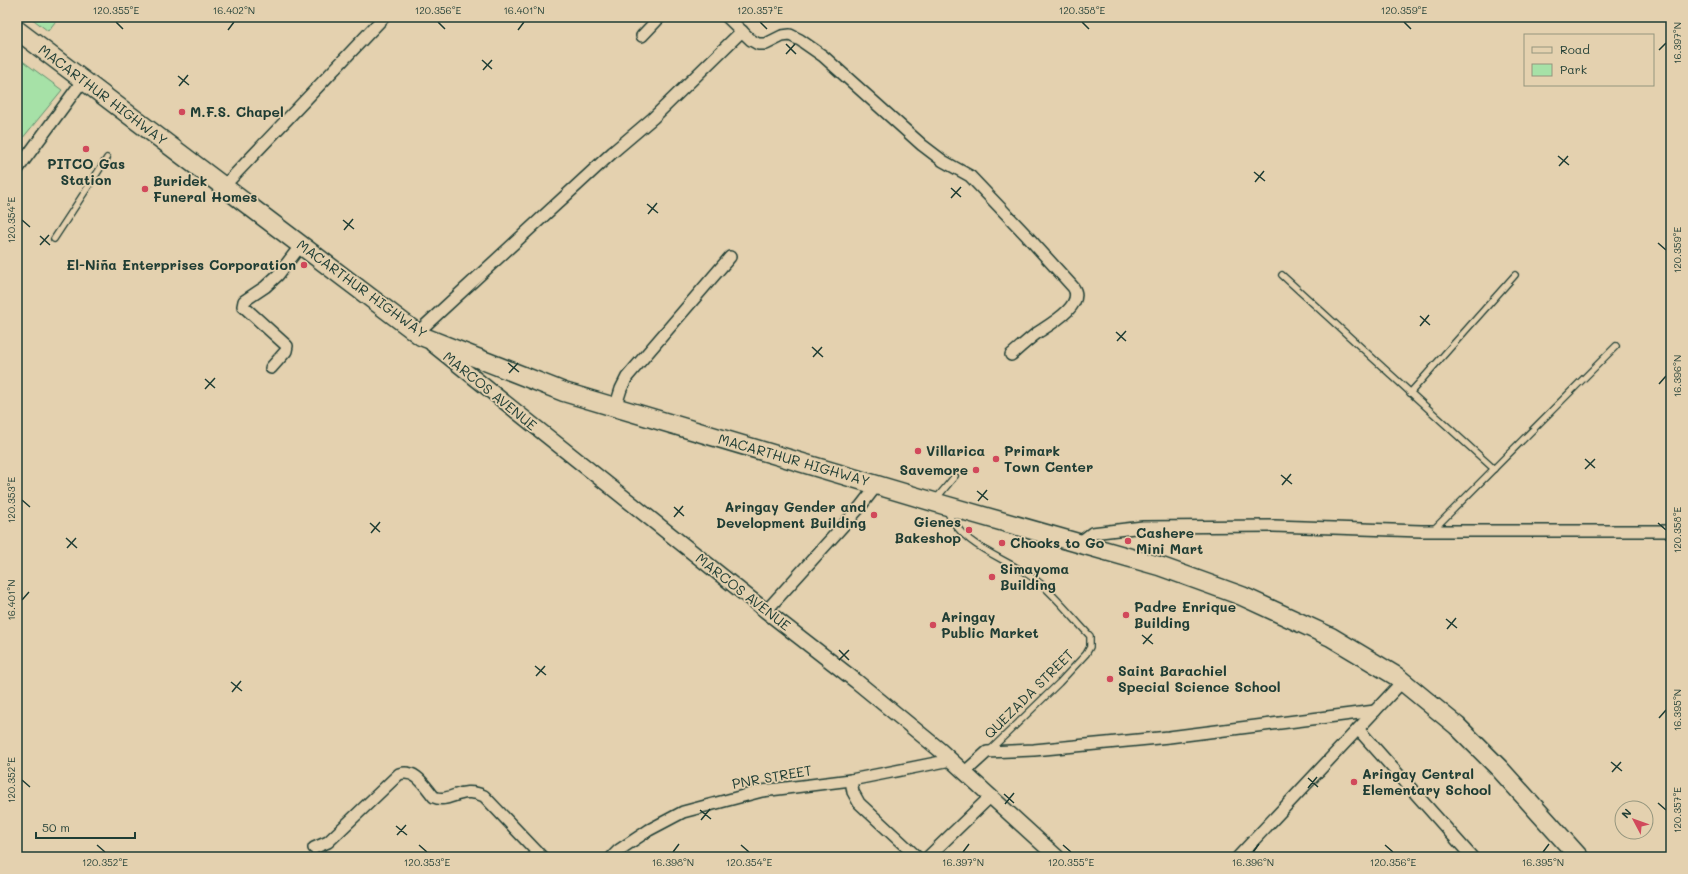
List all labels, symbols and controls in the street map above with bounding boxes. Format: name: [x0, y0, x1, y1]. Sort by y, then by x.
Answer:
text: 120.355°E: [93, 3, 139, 17]
text: 16.402°N: [213, 3, 255, 17]
text: 120.356°E: [415, 3, 462, 17]
text: 16.401°N: [503, 3, 545, 17]
text: 120.357°E: [737, 3, 783, 17]
text: 120.358°E: [1059, 3, 1106, 17]
text: 120.359°E: [1381, 3, 1427, 17]
text: 16.397°N: [1670, 22, 1684, 64]
legend: [1524, 34, 1654, 86]
street label: MACARTHUR HIGHWAY: [35, 40, 172, 149]
text: Road: [1560, 41, 1590, 57]
text: Park: [1560, 61, 1587, 77]
place label: M.F.S. Chapel: [190, 102, 284, 121]
marker: M.F.S. Chapel: [177, 107, 187, 117]
marker: PITCO Gas Station: [81, 144, 91, 154]
place label: PITCO Gas Station: [47, 154, 125, 189]
place label: Buridek Funeral Homes: [153, 171, 257, 206]
marker: Buridek Funeral Homes: [140, 184, 150, 194]
text: 120.354°E: [4, 197, 18, 243]
text: 120.359°E: [1670, 227, 1684, 273]
street label: MACARTHUR HIGHWAY: [293, 235, 431, 342]
place label: El-Niña Enterprises Corporation: [66, 255, 296, 274]
marker: El-Niña Enterprises Corporation: [299, 260, 309, 270]
street label: MARCOS AVENUE: [439, 347, 541, 434]
text: 16.396°N: [1670, 355, 1684, 397]
street label: MACARTHUR HIGHWAY: [716, 429, 872, 490]
place label: Villarica: [926, 441, 986, 460]
place label: Primark Town Center: [1004, 441, 1093, 476]
marker: Villarica: [913, 446, 923, 456]
marker: Primark Town Center: [991, 454, 1001, 464]
place label: Savemore: [899, 460, 968, 479]
marker: Savemore: [971, 465, 981, 475]
text: 120.353°E: [4, 477, 18, 523]
place label: Aringay Gender and Development Building: [716, 497, 866, 532]
text: 120.358°E: [1670, 506, 1684, 553]
marker: Aringay Gender and Development Building: [869, 510, 879, 520]
place label: Gienes Bakeshop: [895, 512, 961, 547]
place label: Cashere Mini Mart: [1136, 523, 1203, 558]
marker: Gienes Bakeshop: [964, 525, 974, 535]
place label: Chooks to Go: [1010, 533, 1105, 552]
marker: Cashere Mini Mart: [1123, 536, 1133, 546]
marker: Chooks to Go: [997, 538, 1007, 548]
street label: MARCOS AVENUE: [692, 549, 795, 635]
place label: Simayoma Building: [1000, 559, 1069, 594]
marker: Simayoma Building: [987, 572, 997, 582]
text: 16.401°N: [4, 579, 18, 621]
place label: Padre Enrique Building: [1134, 597, 1236, 632]
place label: Aringay Public Market: [941, 607, 1039, 642]
marker: Padre Enrique Building: [1121, 610, 1131, 620]
marker: Aringay Public Market: [928, 620, 938, 630]
street label: QUEZADA STREET: [980, 644, 1078, 743]
place label: Saint Barachiel Special Science School: [1118, 661, 1281, 696]
marker: Saint Barachiel Special Science School: [1105, 674, 1115, 684]
text: 16.395°N: [1670, 689, 1684, 731]
text: 120.352°E: [4, 757, 18, 803]
street label: PNR STREET: [730, 760, 814, 793]
place label: Aringay Central Elementary School: [1362, 764, 1491, 799]
marker: Aringay Central Elementary School: [1349, 777, 1359, 787]
text: 120.357°E: [1670, 787, 1684, 833]
north arrow: [1614, 800, 1654, 840]
text: N: [1618, 805, 1634, 821]
scale bar: [36, 814, 135, 840]
text: 50 m: [42, 819, 70, 835]
text: 120.352°E: [82, 855, 128, 869]
text: 120.353°E: [404, 855, 450, 869]
text: 16.398°N: [652, 855, 694, 869]
text: 120.354°E: [726, 855, 772, 869]
text: 16.397°N: [942, 855, 984, 869]
text: 120.355°E: [1048, 855, 1094, 869]
text: 16.396°N: [1232, 855, 1274, 869]
text: 120.356°E: [1370, 855, 1417, 869]
text: 16.395°N: [1522, 855, 1564, 869]

